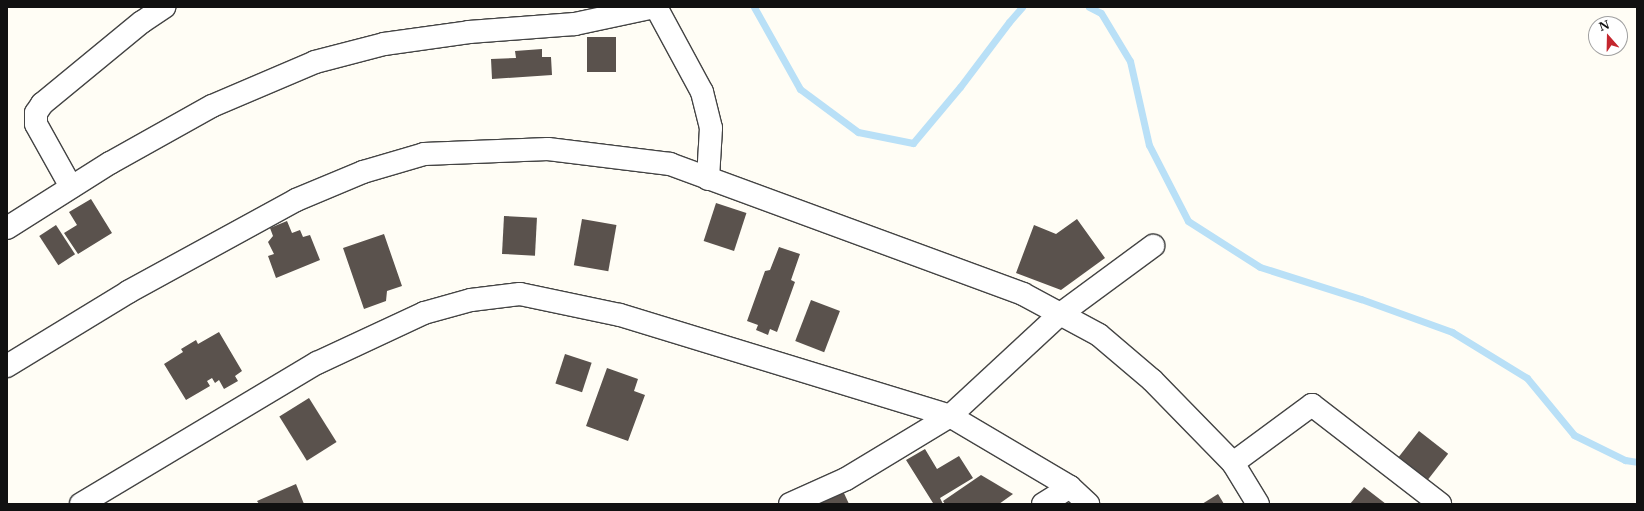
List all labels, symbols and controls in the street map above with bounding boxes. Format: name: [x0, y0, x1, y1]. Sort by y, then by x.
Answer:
north arrow: [1588, 16, 1628, 56]
text: N: [1597, 17, 1611, 34]

